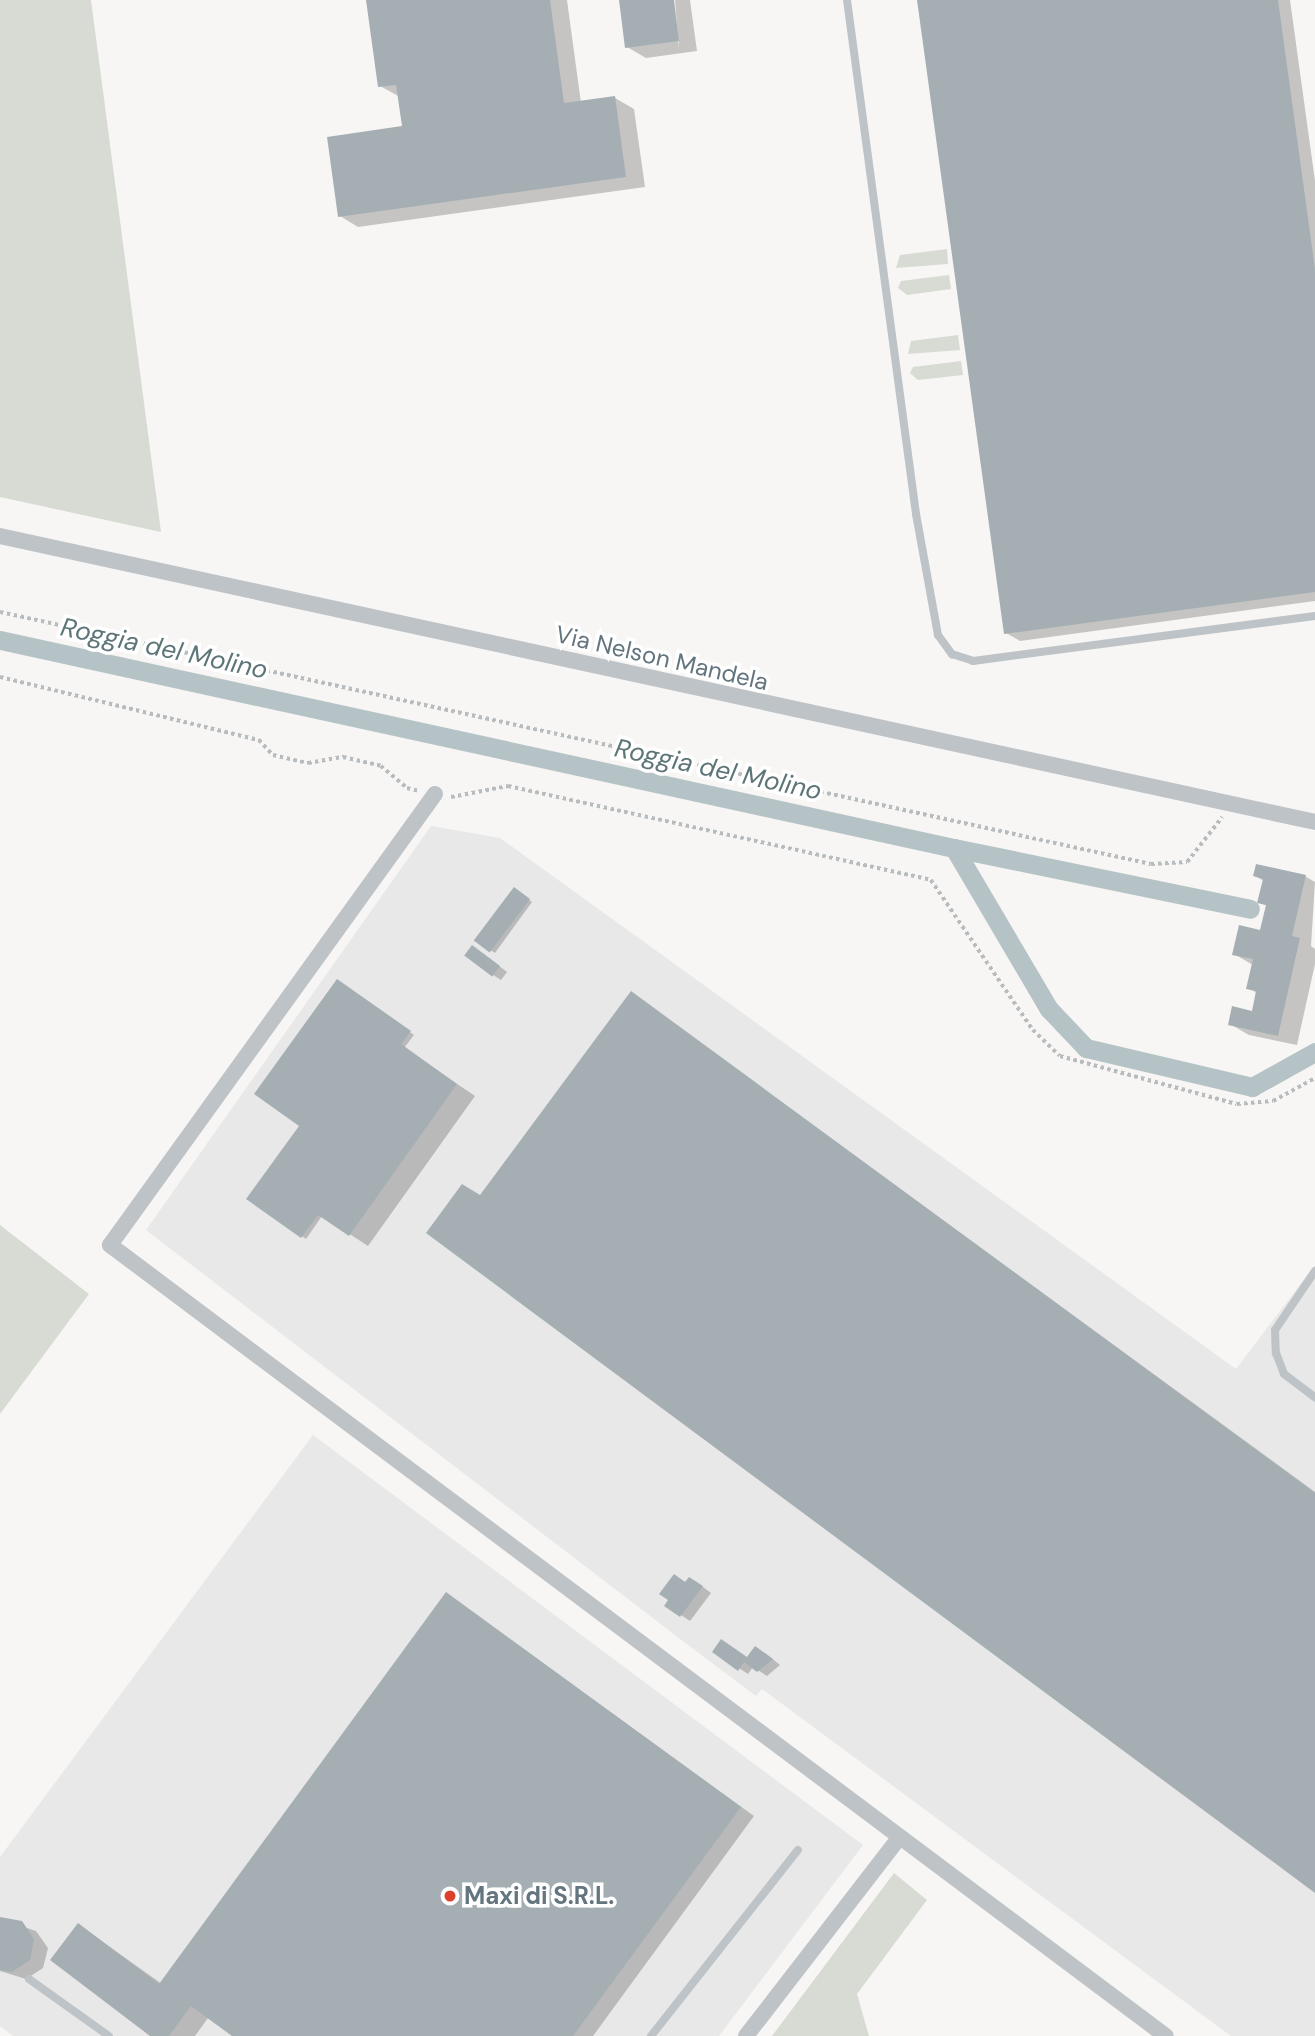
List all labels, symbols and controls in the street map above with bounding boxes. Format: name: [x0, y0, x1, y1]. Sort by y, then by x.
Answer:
water label: Roggia del Molino: [58, 612, 270, 686]
street label: Via Nelson Mandela: [553, 620, 771, 696]
water label: Roggia del Molino: [612, 733, 824, 807]
place label: Maxi di S.R.L.: [464, 1882, 614, 1910]
marker: Maxi di S.R.L.: [442, 1888, 458, 1904]

